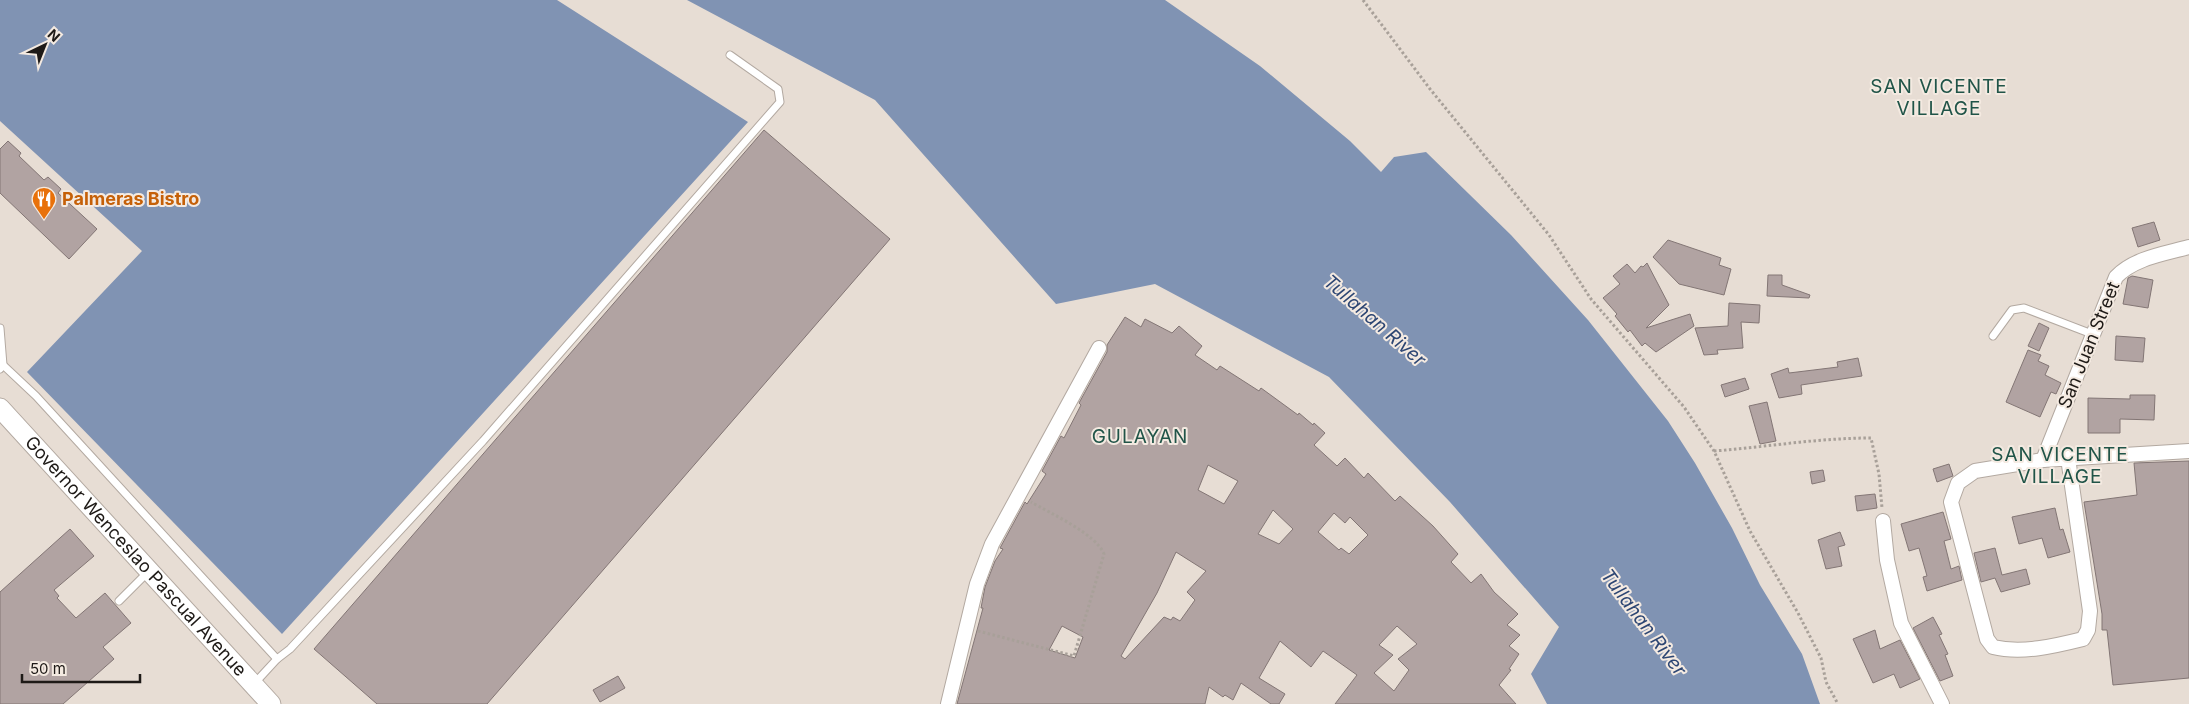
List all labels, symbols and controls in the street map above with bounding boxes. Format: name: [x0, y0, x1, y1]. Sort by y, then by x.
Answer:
north arrow: [20, 20, 70, 70]
text: N: [45, 25, 64, 45]
district label: SAN VICENTE VILLAGE: [1870, 75, 2008, 120]
restaurant icon: Palmeras Bistro: [31, 186, 57, 220]
place label: Palmeras Bistro: [62, 188, 199, 209]
water label: Tullahan River: [1319, 270, 1431, 371]
street label: San Juan Street: [2054, 278, 2124, 411]
district label: GULAYAN: [1092, 425, 1188, 448]
street label: Governor Wenceslao Pascual Avenue: [21, 432, 251, 680]
district label: SAN VICENTE VILLAGE: [1991, 443, 2129, 488]
water label: Tullahan River: [1596, 564, 1692, 681]
scale bar: [22, 652, 140, 684]
text: 50 m: [30, 659, 66, 678]

